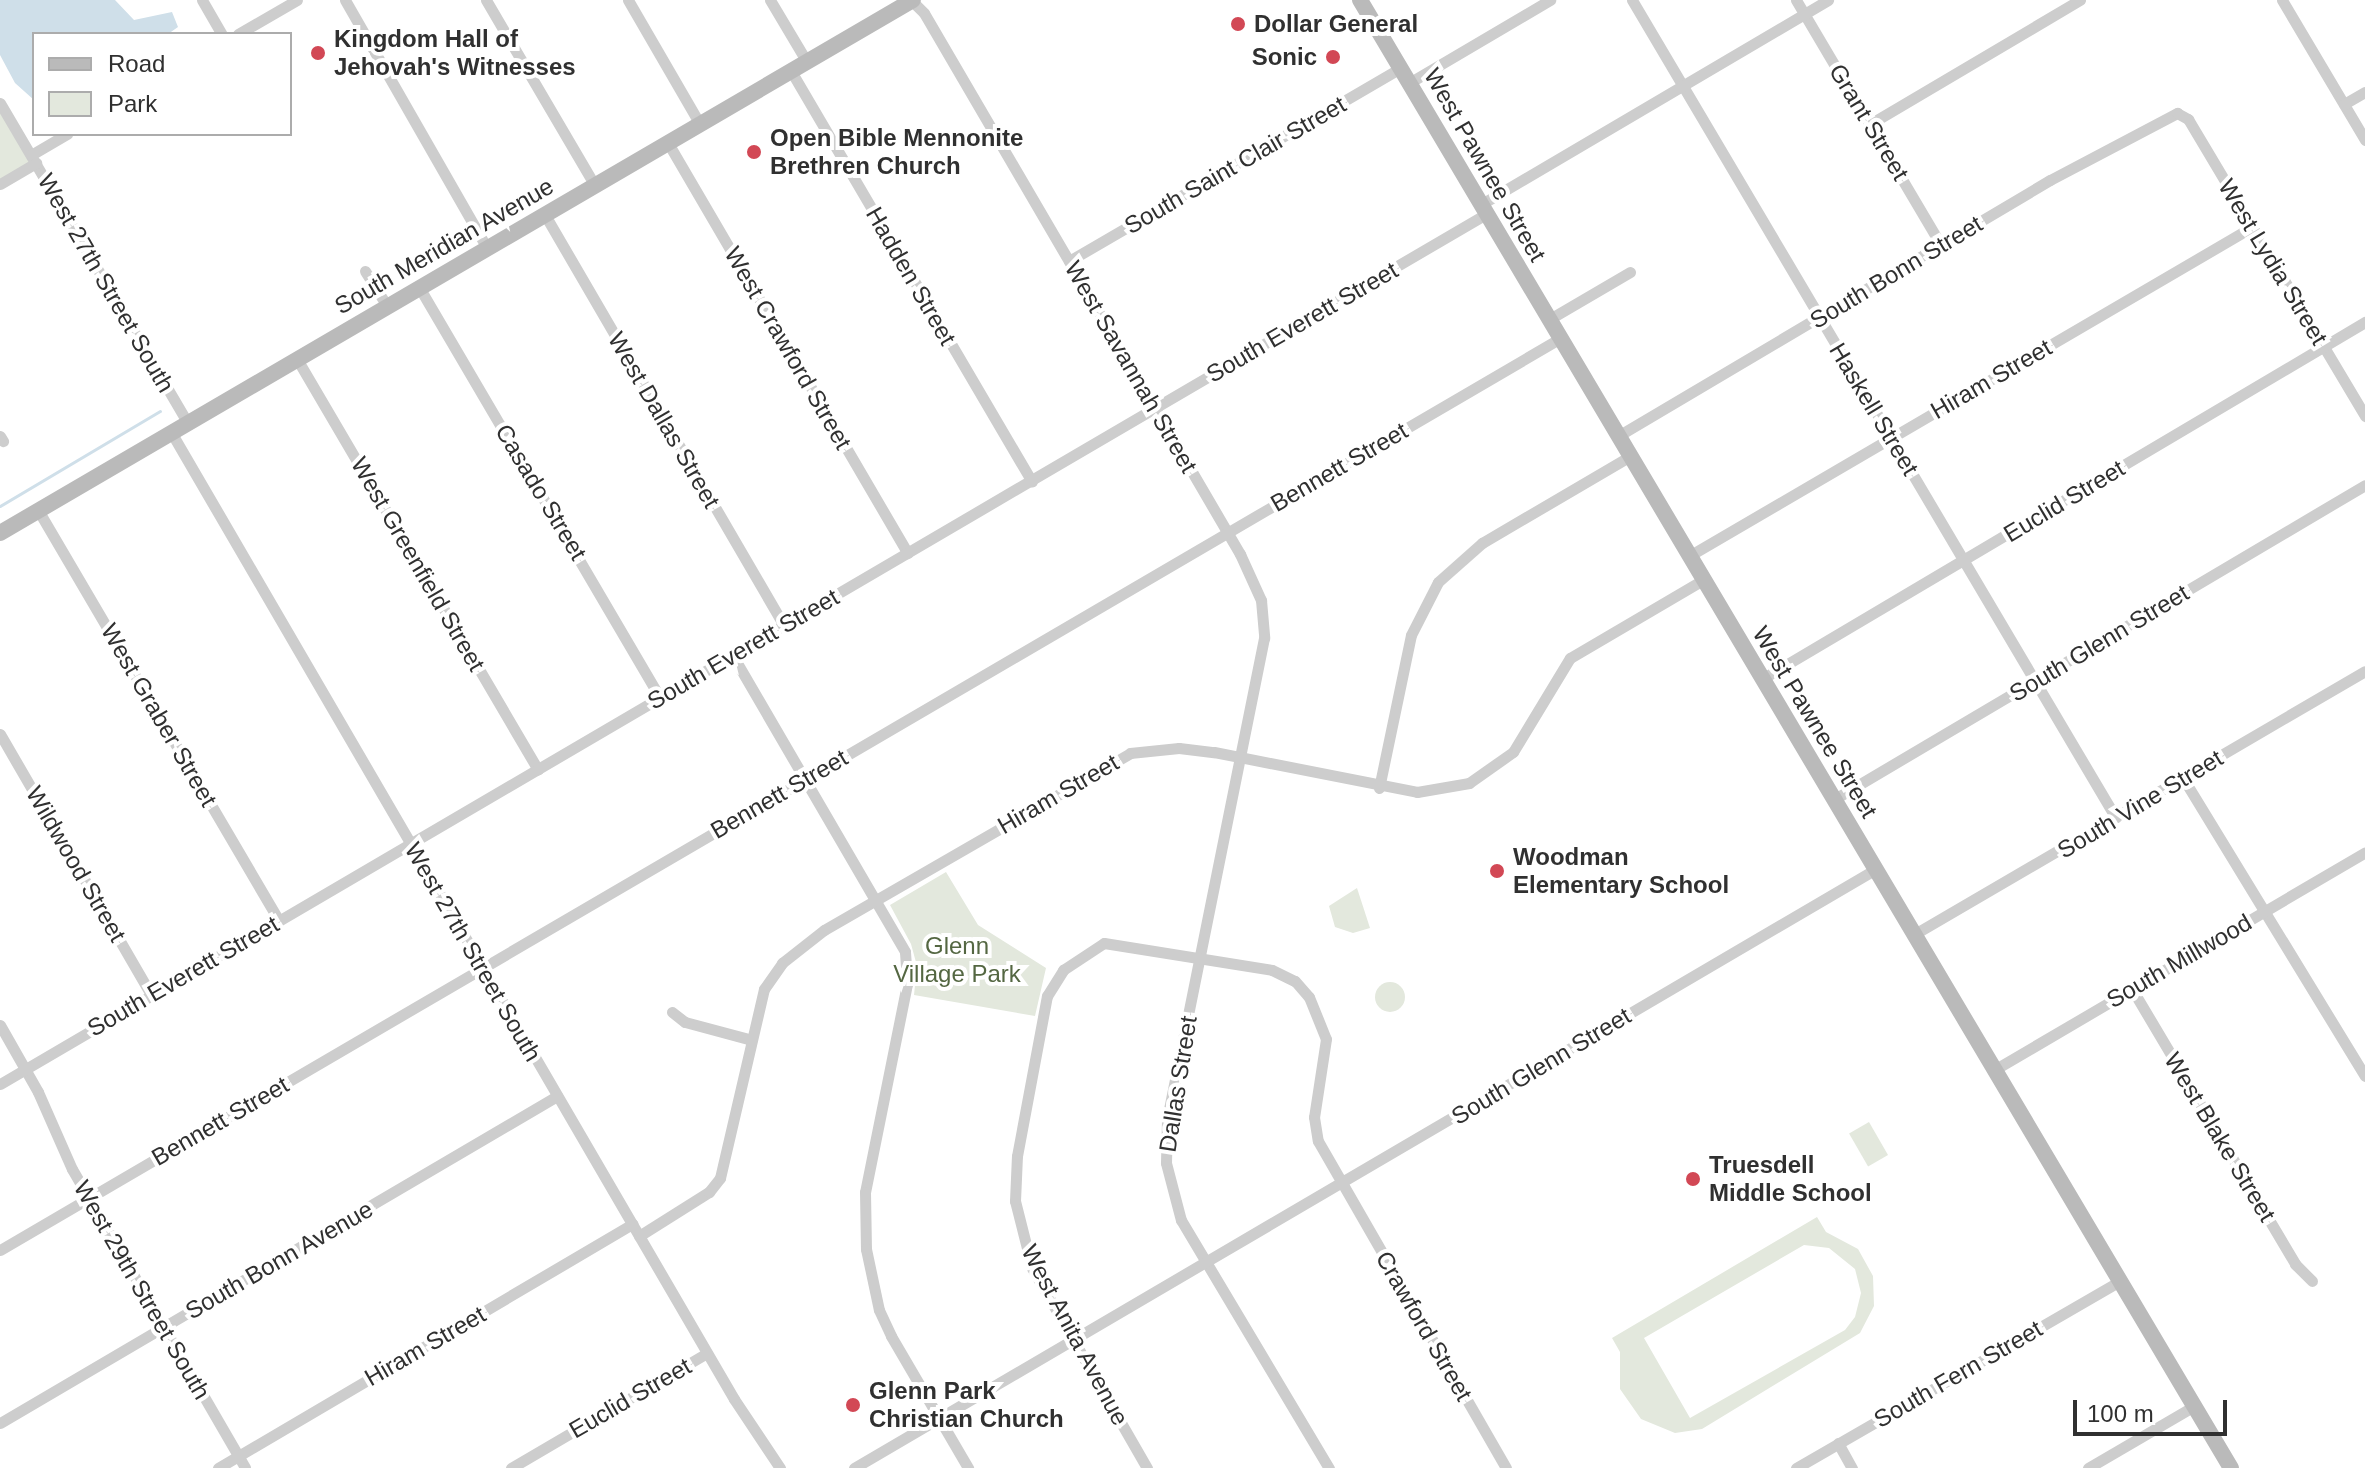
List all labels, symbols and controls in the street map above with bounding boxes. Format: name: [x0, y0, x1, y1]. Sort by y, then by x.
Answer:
place label: Dollar General: [1254, 10, 1418, 38]
marker: Dollar General: [1229, 15, 1247, 33]
place label: Kingdom Hall of Jehovah's Witnesses: [334, 25, 576, 81]
legend: [32, 32, 292, 136]
place label: Sonic: [1252, 43, 1317, 71]
marker: Kingdom Hall of Jehovah's Witnesses: [309, 44, 327, 62]
marker: Sonic: [1324, 48, 1342, 66]
text: Road: [108, 50, 165, 77]
street label: Grant Street: [1823, 59, 1915, 185]
street label: West Pawnee Street: [1418, 63, 1552, 267]
text: Park: [108, 90, 157, 117]
street label: South Saint Clair Street: [1119, 90, 1351, 240]
place label: Open Bible Mennonite Brethren Church: [770, 124, 1023, 180]
marker: Open Bible Mennonite Brethren Church: [745, 143, 763, 161]
street label: West 27th Street South: [32, 169, 180, 397]
street label: South Meridian Avenue: [329, 171, 559, 321]
street label: West Lydia Street: [2212, 174, 2334, 350]
street label: Hadden Street: [860, 202, 962, 350]
street label: South Bonn Street: [1805, 209, 1987, 335]
street label: West Crawford Street: [718, 242, 858, 454]
street label: South Everett Street: [1201, 255, 1403, 389]
street label: West Savannah Street: [1059, 256, 1203, 478]
street label: West Dallas Street: [602, 327, 726, 513]
street label: Hiram Street: [1925, 333, 2057, 425]
street label: Haskell Street: [1823, 338, 1925, 480]
street label: Bennett Street: [1265, 416, 1413, 518]
street label: Casado Street: [489, 419, 593, 565]
street label: West Greenfield Street: [345, 452, 491, 676]
street label: Euclid Street: [1998, 454, 2130, 548]
street label: South Glenn Street: [2004, 578, 2194, 708]
street label: South Everett Street: [642, 582, 844, 716]
street label: West Graber Street: [95, 618, 223, 812]
street label: West Pawnee Street: [1746, 621, 1884, 823]
street label: Bennett Street: [705, 743, 853, 845]
street label: South Vine Street: [2052, 743, 2228, 865]
street label: Hiram Street: [992, 748, 1124, 840]
street label: Wildwood Street: [20, 781, 132, 947]
street label: West 27th Street South: [399, 838, 547, 1066]
place label: Woodman Elementary School: [1513, 843, 1729, 899]
marker: Woodman Elementary School: [1488, 862, 1506, 880]
street label: South Millwood: [2101, 908, 2257, 1014]
street label: South Everett Street: [82, 909, 284, 1043]
park label: Glenn Village Park: [893, 932, 1021, 988]
street label: South Glenn Street: [1446, 1001, 1636, 1131]
street label: Dallas Street: [1153, 1014, 1203, 1154]
street label: West Blake Street: [2158, 1047, 2282, 1227]
street label: Bennett Street: [146, 1070, 294, 1172]
place label: Truesdell Middle School: [1709, 1151, 1872, 1207]
marker: Truesdell Middle School: [1684, 1170, 1702, 1188]
street label: West 29th Street South: [68, 1176, 216, 1404]
street label: South Bonn Avenue: [180, 1194, 378, 1326]
street label: West Anita Avenue: [1015, 1239, 1135, 1431]
street label: Crawford Street: [1370, 1246, 1478, 1406]
street label: Hiram Street: [359, 1300, 491, 1392]
street label: South Fern Street: [1869, 1314, 2047, 1434]
street label: Euclid Street: [564, 1352, 696, 1444]
place label: Glenn Park Christian Church: [869, 1377, 1064, 1433]
scale bar: [2077, 1384, 2231, 1434]
marker: Glenn Park Christian Church: [844, 1396, 862, 1414]
text: 100 m: [2087, 1400, 2154, 1427]

